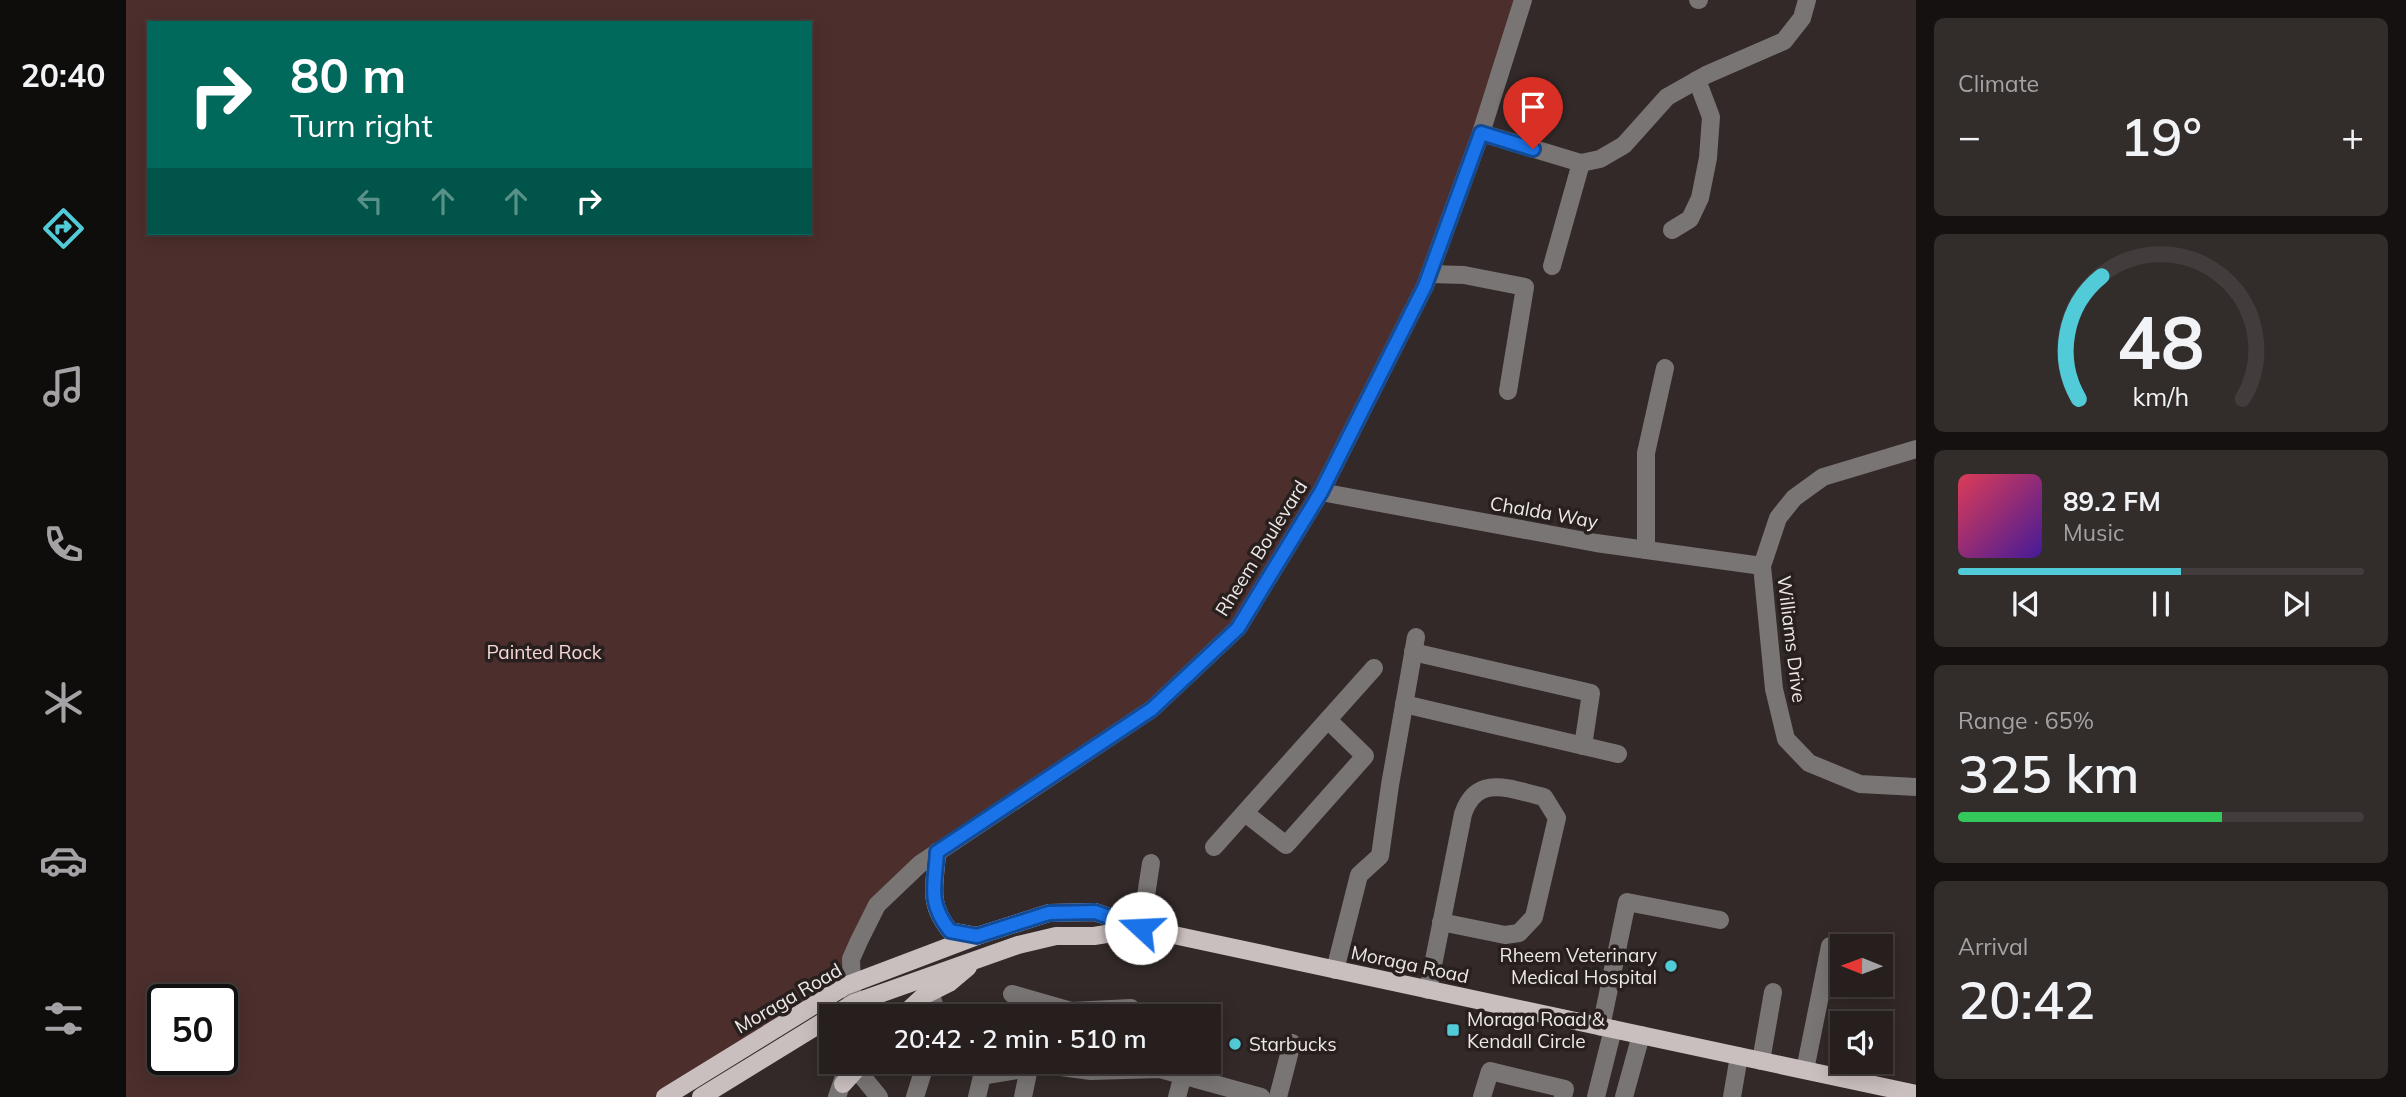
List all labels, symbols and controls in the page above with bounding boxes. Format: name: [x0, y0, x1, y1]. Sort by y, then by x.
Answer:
text: 80 m: [290, 44, 406, 105]
icon: right: [175, 49, 266, 140]
text: 20:40: [21, 55, 105, 95]
text: Climate: [1958, 69, 2039, 98]
pin: [1503, 77, 1563, 149]
icon: arrive: [1514, 88, 1552, 126]
text: 19°: [2120, 104, 2202, 169]
text: Turn right: [290, 105, 433, 145]
text: −: [1958, 112, 1981, 160]
text: +: [2341, 112, 2364, 160]
icon: left: [351, 182, 389, 220]
icon: ahead: [424, 182, 462, 220]
icon: ahead: [497, 182, 535, 220]
icon: right: [570, 182, 608, 220]
icon: directions: [39, 204, 88, 253]
text: 48: [2117, 296, 2205, 387]
icon: music: [39, 362, 88, 411]
text: km/h: [2133, 380, 2189, 411]
street label: Rheem Boulevard: [1210, 476, 1312, 620]
text: 89.2 FM: [2063, 485, 2161, 518]
street label: Chalda Way: [1488, 491, 1600, 533]
text: Music: [2063, 518, 2124, 547]
icon: phone: [39, 520, 88, 569]
street label: Williams Drive: [1772, 574, 1812, 704]
icon: previous: [2007, 585, 2045, 623]
icon: pause: [2142, 585, 2180, 623]
icon: next: [2277, 585, 2315, 623]
park label: Painted Rock: [486, 640, 602, 664]
icon: climate: [39, 678, 88, 727]
text: Range · 65%: [1958, 706, 2094, 735]
text: 325 km: [1958, 741, 2139, 806]
icon: car: [39, 836, 88, 885]
position arrow: [1104, 891, 1178, 965]
text: Arrival: [1958, 932, 2028, 961]
north arrow: [1830, 934, 1894, 998]
map controls: [1830, 934, 1893, 1074]
street label: Moraga Road: [1349, 940, 1471, 988]
place label: Rheem Veterinary Medical Hospital: [1500, 943, 1657, 989]
street label: Moraga Road: [730, 958, 846, 1038]
marker: Rheem Veterinary Medical Hospital: [1663, 958, 1679, 974]
text: 20:42: [1958, 967, 2095, 1032]
speed limit sign: 50: [147, 984, 238, 1075]
icon: filters: [39, 994, 88, 1043]
place label: Moraga Road & Kendall Circle: [1467, 1007, 1606, 1053]
button: sound: [1830, 1011, 1893, 1074]
text: 20:42 · 2 min · 510 m: [893, 1022, 1147, 1055]
marker: Moraga Road & Kendall Circle: [1445, 1022, 1461, 1038]
place label: Starbucks: [1249, 1032, 1337, 1056]
marker: Starbucks: [1227, 1036, 1243, 1052]

